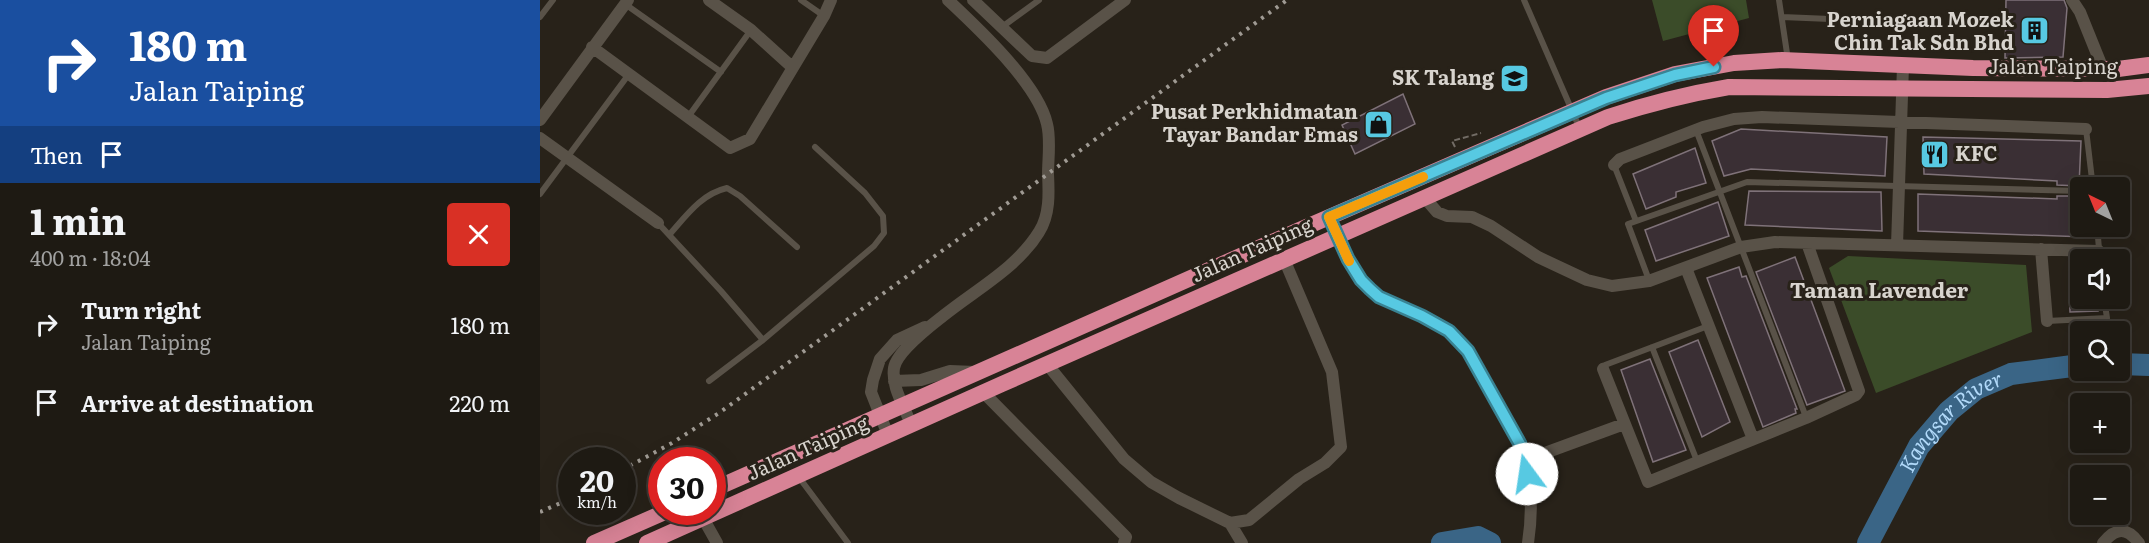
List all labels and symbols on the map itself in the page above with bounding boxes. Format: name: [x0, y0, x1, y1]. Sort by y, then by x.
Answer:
place label: Perniagaan Mozek Chin Tak Sdn Bhd: [1827, 3, 2015, 56]
pin: [1688, 5, 1739, 67]
building icon: Perniagaan Mozek Chin Tak Sdn Bhd: [2019, 15, 2051, 47]
street label: Jalan Taiping: [1988, 50, 2119, 80]
place label: SK Talang: [1392, 61, 1495, 91]
school or university icon: SK Talang: [1499, 62, 1531, 94]
place label: Pusat Perkhidmatan Tayar Bandar Emas: [1151, 95, 1358, 148]
shop icon: Pusat Perkhidmatan Tayar Bandar Emas: [1363, 108, 1395, 140]
place label: KFC: [1955, 137, 1997, 167]
restaurant icon: KFC: [1918, 138, 1950, 170]
north arrow: [2070, 177, 2130, 237]
street label: Jalan Taiping: [1186, 208, 1317, 288]
district label: Taman Lavender: [1790, 273, 1969, 304]
water label: Kangsar River: [1890, 361, 2007, 477]
street label: Jalan Taiping: [742, 406, 873, 486]
position arrow: [1495, 442, 1559, 506]
speed limit sign: 30: [648, 447, 726, 525]

